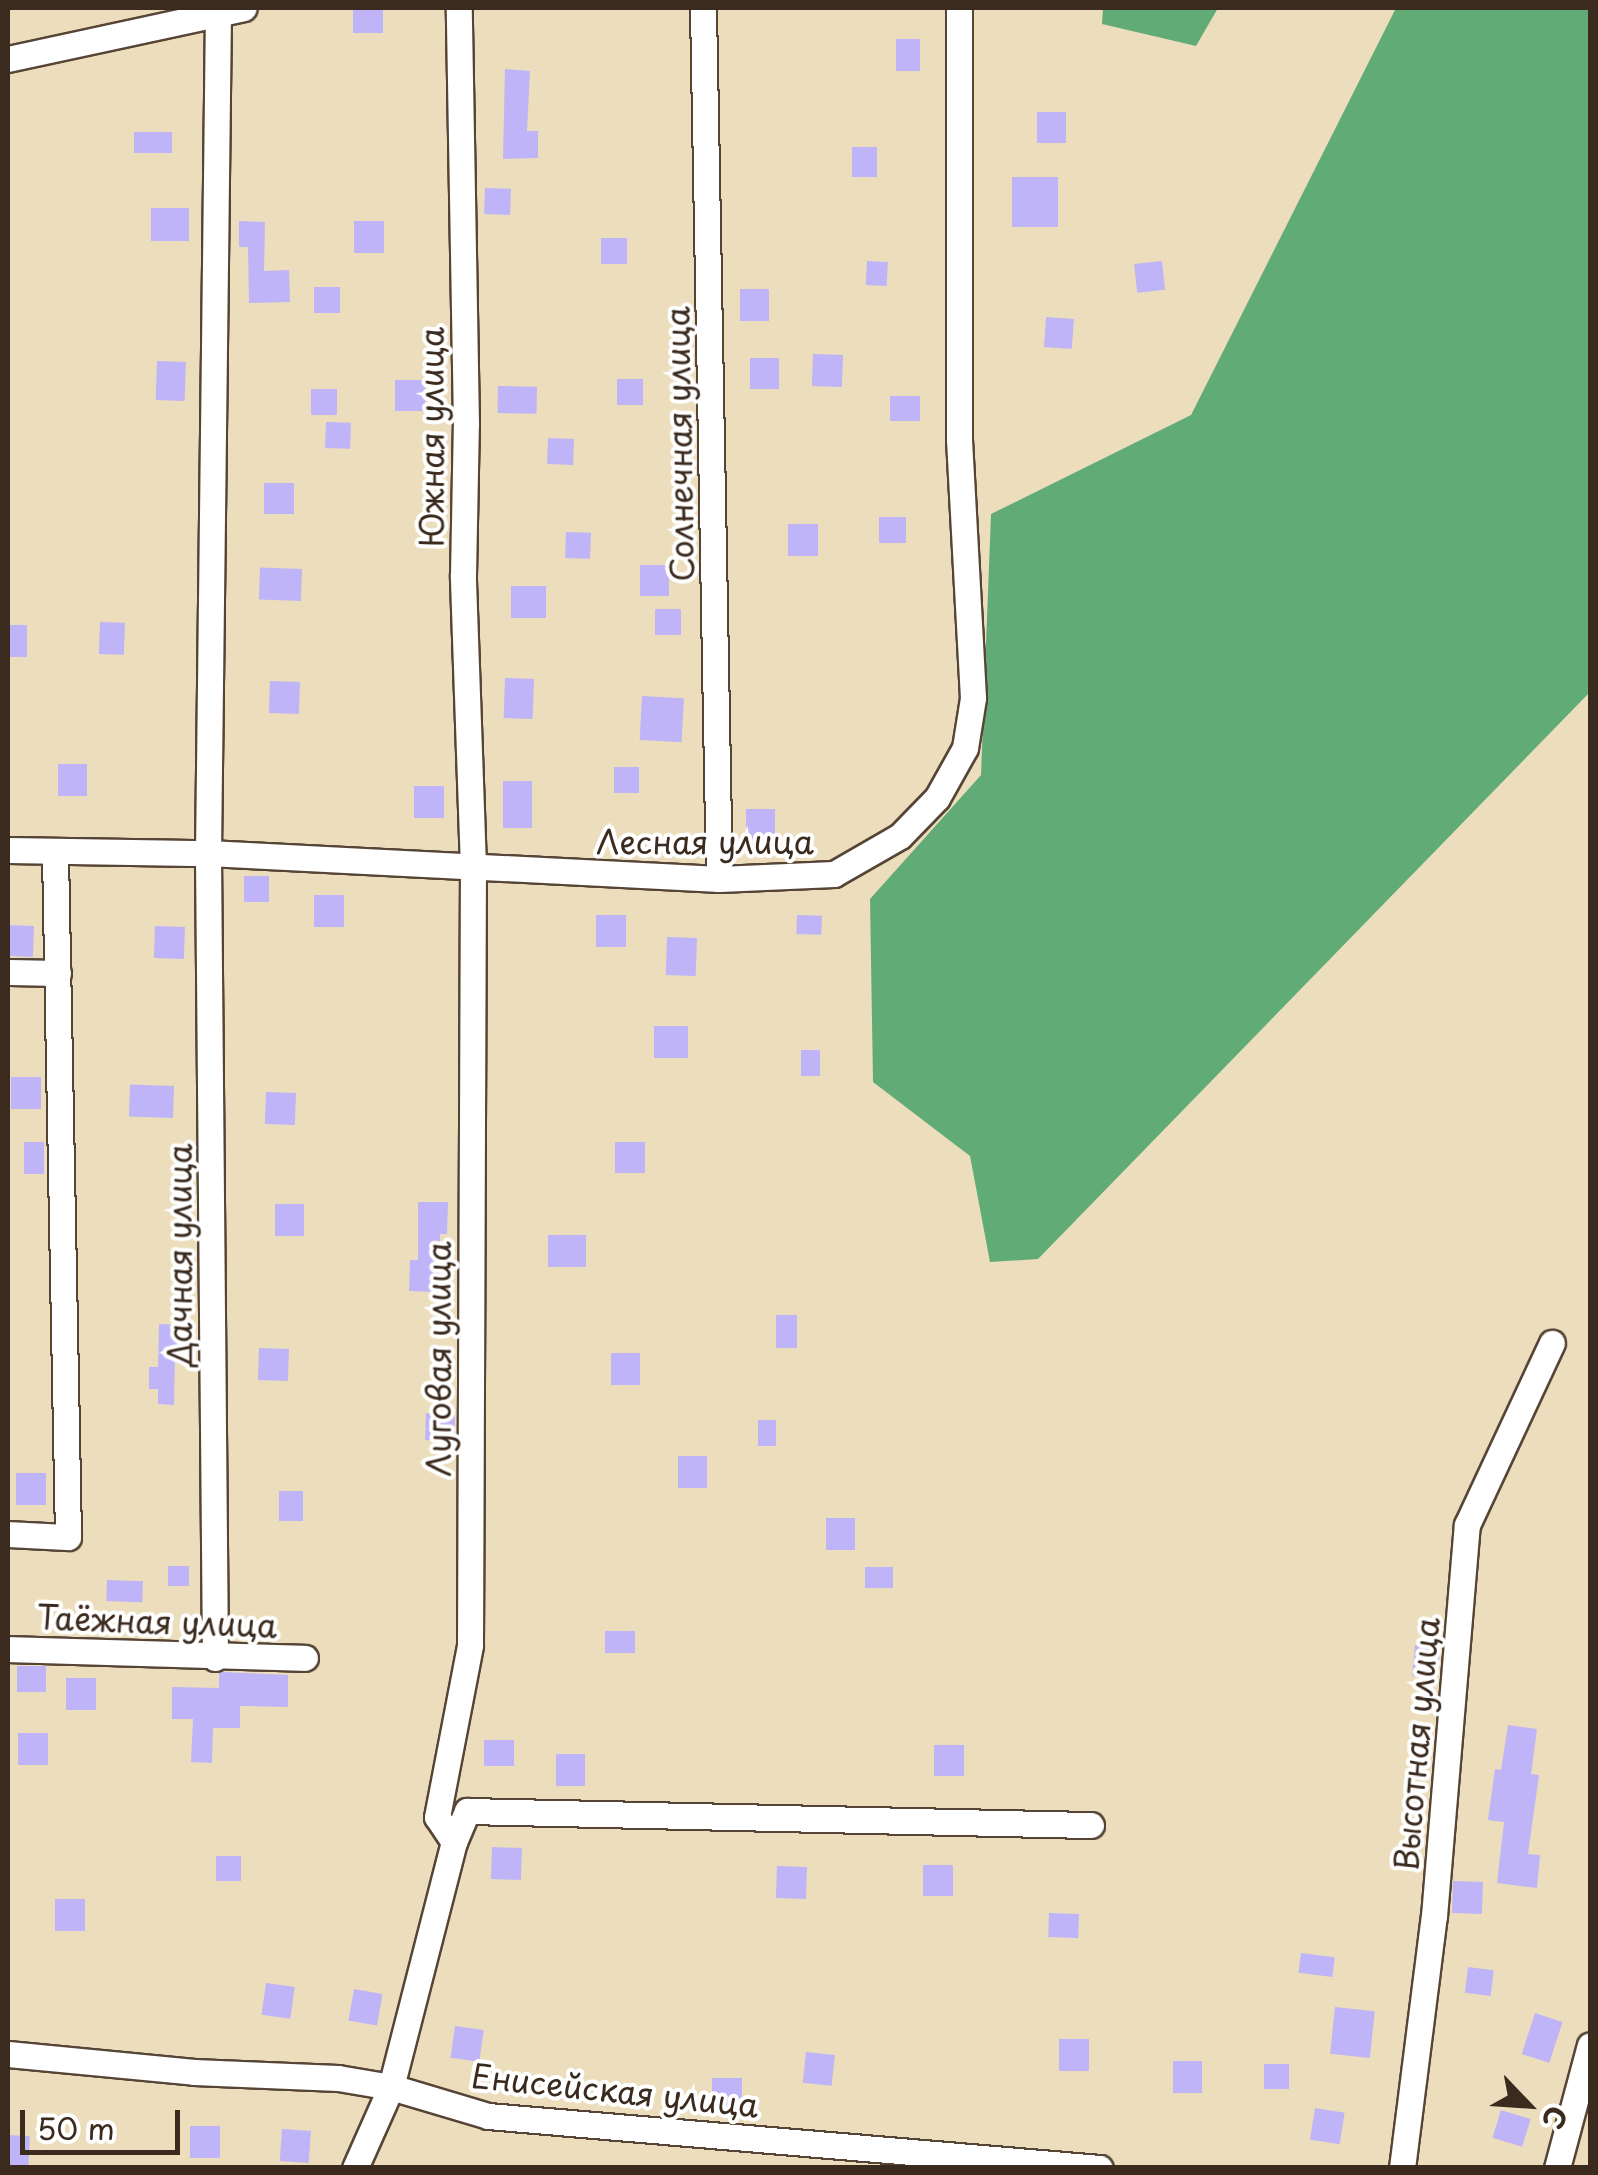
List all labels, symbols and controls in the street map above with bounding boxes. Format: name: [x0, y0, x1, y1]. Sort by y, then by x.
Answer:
street label: Солнечная улица: [657, 305, 701, 583]
street label: Южная улица: [412, 326, 450, 548]
street label: Лесная улица: [595, 822, 815, 860]
street label: Дачная улица: [160, 1143, 198, 1367]
street label: Луговая улица: [419, 1241, 457, 1477]
street label: Таёжная улица: [35, 1598, 279, 1644]
street label: Высотная улица: [1386, 1615, 1446, 1873]
north arrow: [1478, 2055, 1578, 2155]
street label: Енисейская улица: [469, 2056, 761, 2124]
scale bar: [25, 2090, 185, 2152]
text: С: [1532, 2099, 1580, 2137]
text: 50 m: [37, 2105, 115, 2150]

